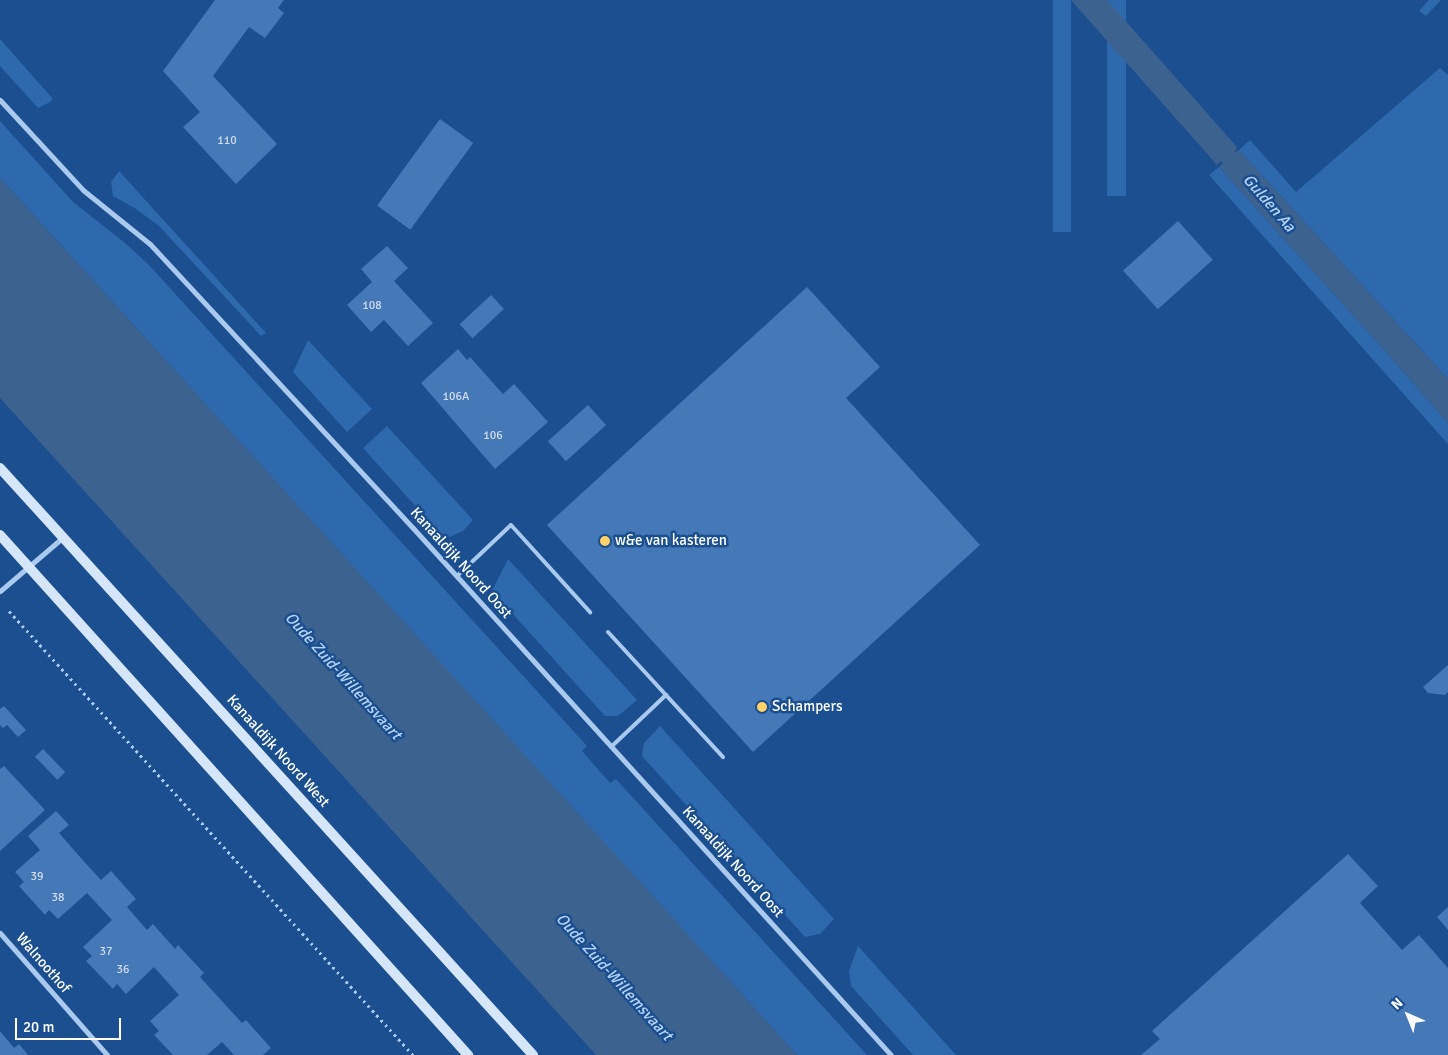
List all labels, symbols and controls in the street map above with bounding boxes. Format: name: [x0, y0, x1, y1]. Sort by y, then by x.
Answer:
house number: 110: [217, 134, 237, 148]
water label: Gulden Aa: [1239, 170, 1299, 236]
house number: 108: [362, 299, 382, 313]
house number: 106A: [443, 390, 469, 404]
house number: 106: [483, 429, 503, 443]
street label: Kanaaldijk Noord Oost: [406, 504, 516, 622]
place label: w&e van kasteren: [615, 532, 727, 550]
marker: w&e van kasteren: [599, 535, 611, 547]
water label: Oude Zuid-Willemsvaart: [281, 608, 405, 744]
street label: Kanaaldijk Noord West: [223, 691, 333, 811]
place label: Schampers: [772, 698, 843, 716]
marker: Schampers: [756, 701, 768, 713]
street label: Kanaaldijk Noord Oost: [678, 803, 788, 921]
house number: 39: [31, 870, 43, 884]
house number: 38: [52, 891, 64, 905]
water label: Oude Zuid-Willemsvaart: [552, 909, 676, 1045]
street label: Walnoothof: [12, 929, 74, 997]
house number: 37: [100, 945, 112, 959]
house number: 36: [117, 963, 129, 977]
north arrow: [1383, 990, 1433, 1040]
text: N: [1388, 994, 1407, 1013]
scale bar: [18, 1008, 124, 1040]
text: 20 m: [23, 1018, 54, 1036]

